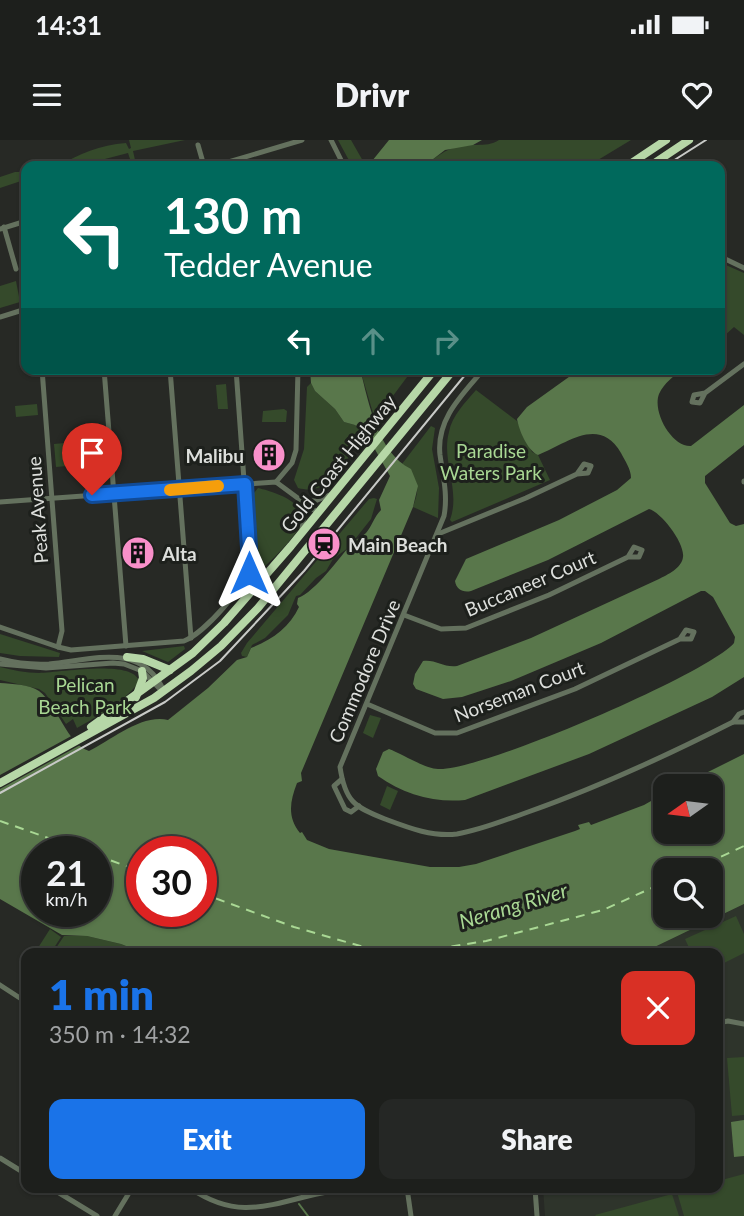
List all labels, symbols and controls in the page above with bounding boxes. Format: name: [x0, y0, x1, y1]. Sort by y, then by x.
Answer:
text: 14:31: [35, 9, 102, 41]
text: Drivr: [335, 75, 409, 114]
icon: menu: [28, 76, 66, 114]
icon: heart: [678, 76, 716, 114]
text: 130 m: [164, 186, 302, 244]
icon: left: [49, 189, 140, 280]
text: Tedder Avenue: [164, 245, 373, 284]
icon: left: [281, 322, 319, 360]
icon: ahead: [354, 322, 392, 360]
icon: right: [427, 322, 465, 360]
street label: Gold Coast Highway: [275, 389, 401, 536]
pin: [62, 423, 122, 495]
icon: arrive: [73, 434, 111, 472]
building icon: Malibu: [250, 436, 288, 474]
park label: Paradise Waters Park: [440, 439, 542, 484]
place label: Malibu: [186, 444, 244, 467]
street label: Peak Avenue: [22, 456, 52, 564]
station icon: Main Beach: [305, 525, 343, 563]
place label: Main Beach: [348, 533, 448, 556]
building icon: Alta: [119, 534, 157, 572]
position arrow: [212, 536, 286, 610]
place label: Alta: [161, 542, 197, 565]
street label: Buccaneer Court: [461, 545, 599, 621]
street label: Commodore Drive: [323, 596, 405, 746]
street label: Norseman Court: [450, 655, 588, 727]
park label: Pelican Beach Park: [38, 673, 132, 718]
north arrow: [653, 774, 723, 844]
map controls: [653, 774, 723, 928]
speed limit sign: 30: [126, 836, 217, 927]
text: 21: [46, 851, 87, 893]
button: search: [653, 858, 723, 928]
water label: Nerang River: [456, 876, 571, 933]
text: km/h: [45, 888, 88, 910]
text: 1 min: [49, 969, 154, 1019]
button: close: [621, 971, 695, 1045]
text: 350 m · 14:32: [49, 1020, 191, 1048]
button: Exit: [49, 1099, 365, 1179]
button: Share: [379, 1099, 695, 1179]

